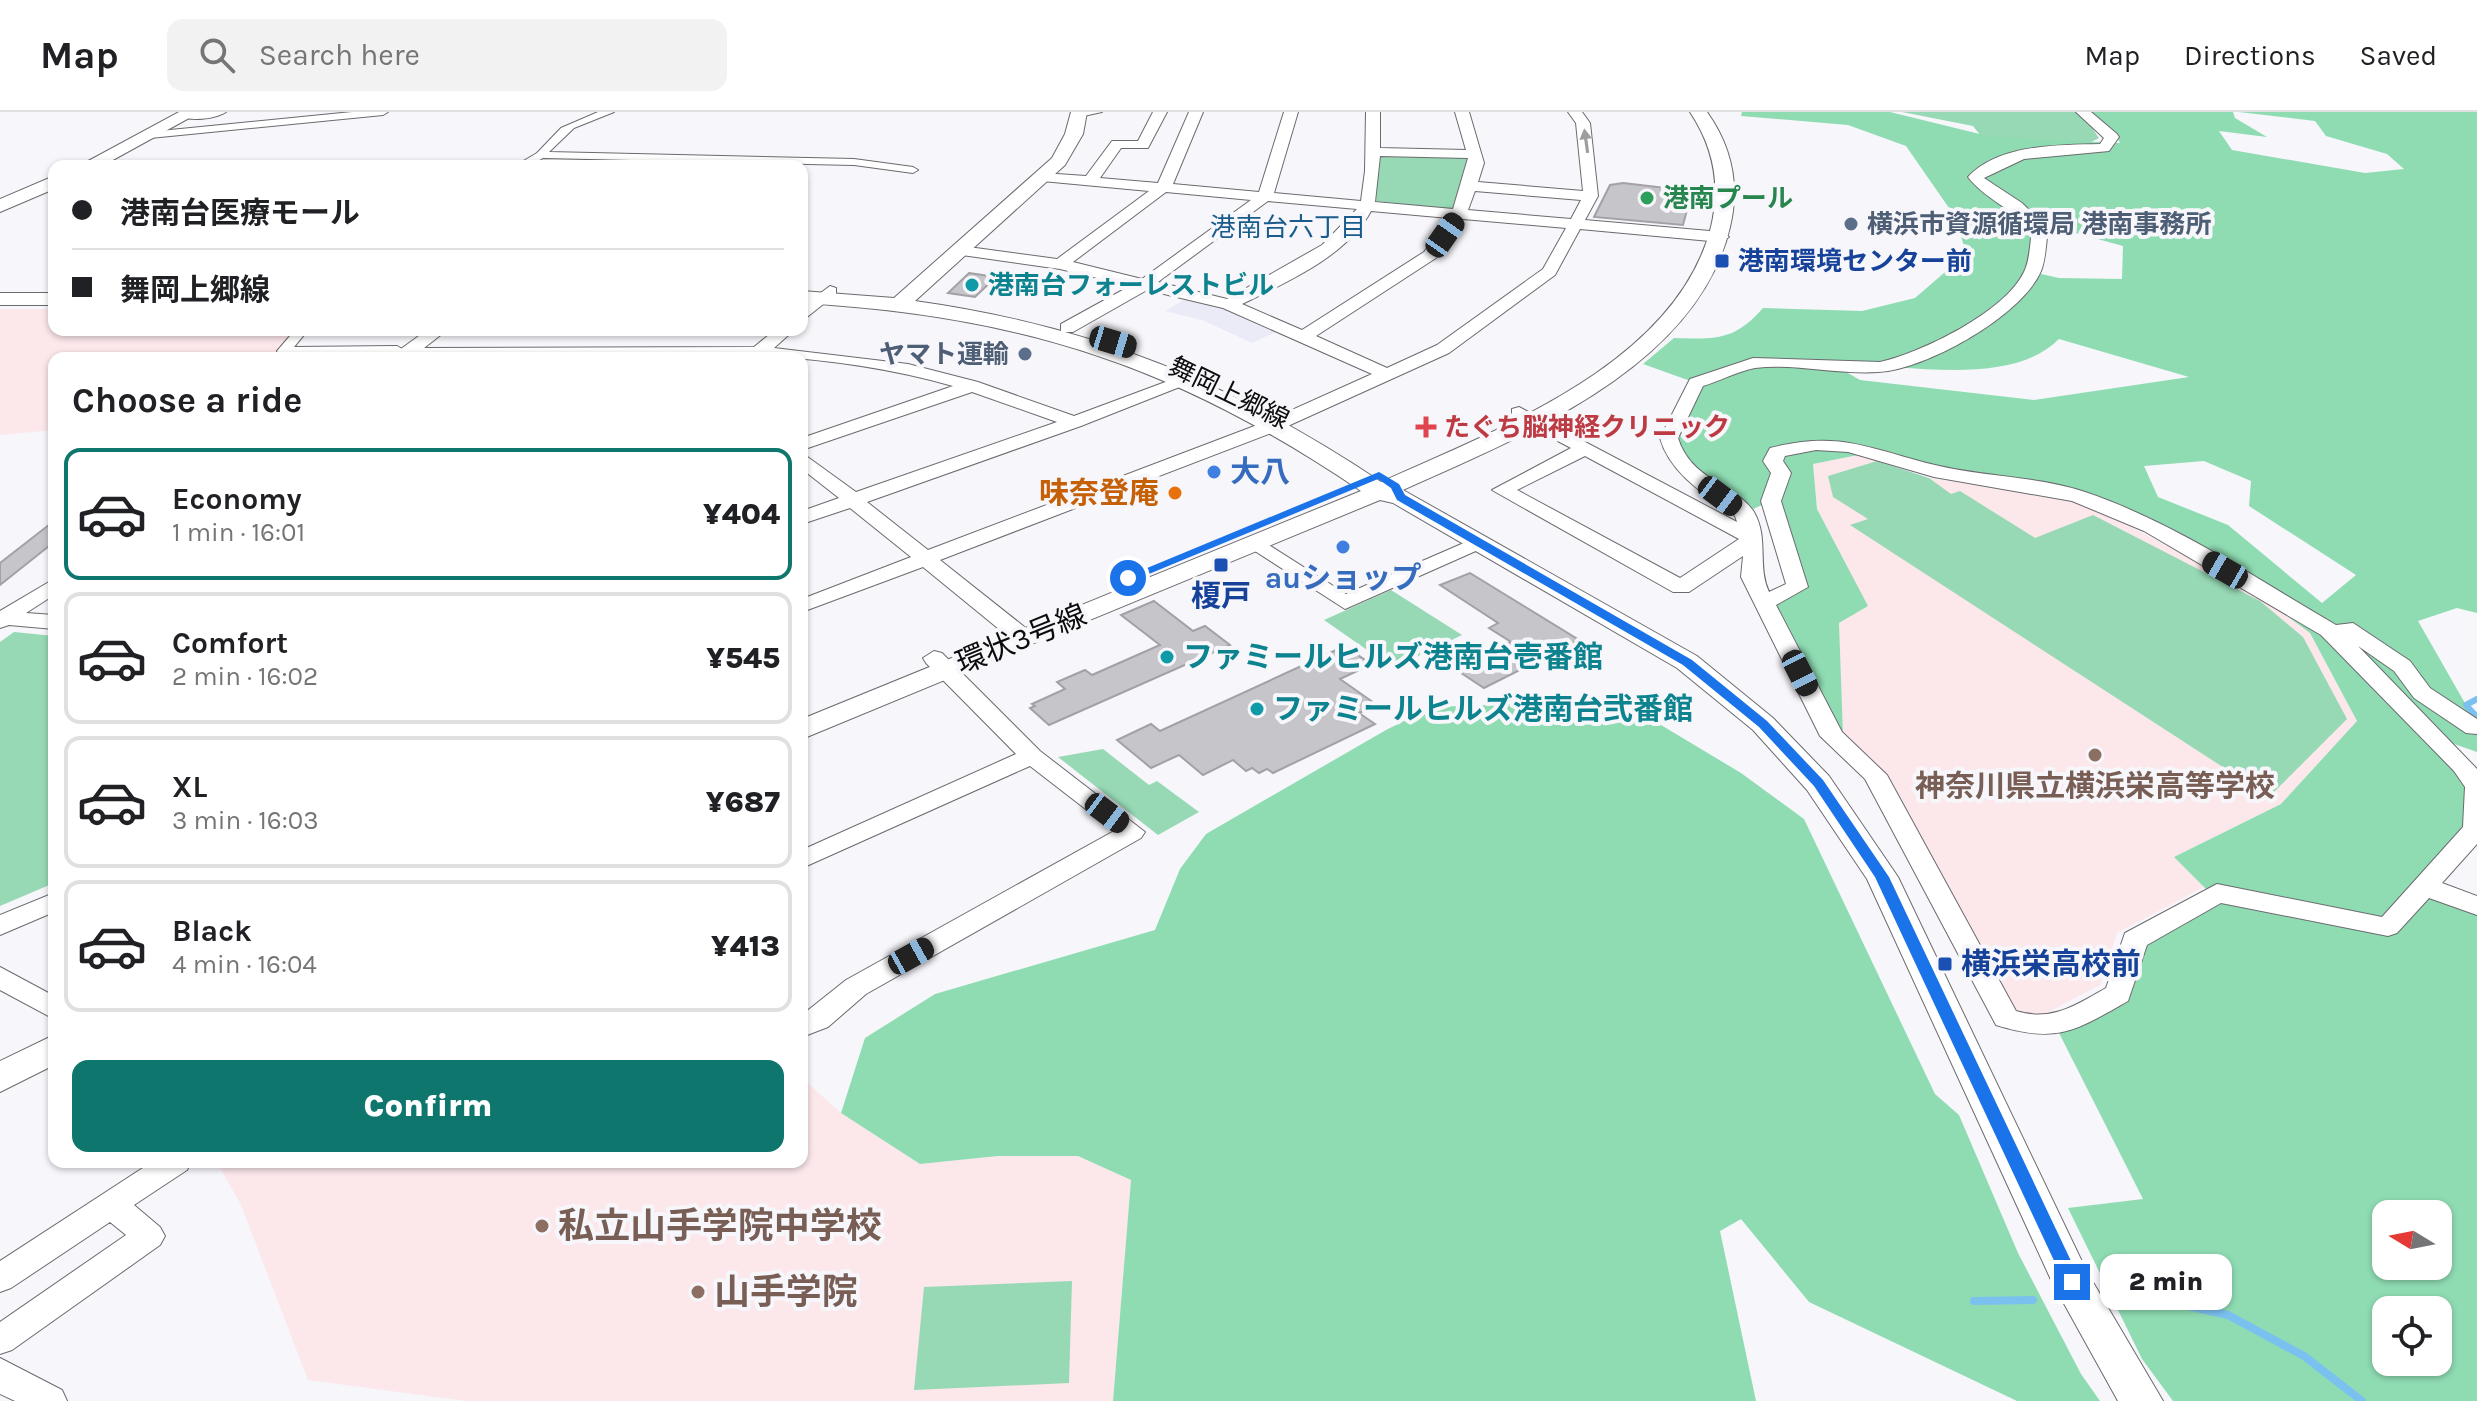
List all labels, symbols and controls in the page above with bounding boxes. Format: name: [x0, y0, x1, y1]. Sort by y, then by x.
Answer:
search box: [167, 19, 727, 91]
text: Map: [40, 33, 119, 78]
icon: search: [195, 33, 239, 77]
text: Search here: [259, 37, 420, 73]
text: Map: [2085, 39, 2140, 72]
text: Directions: [2184, 39, 2316, 72]
text: Saved: [2360, 39, 2437, 72]
one-way arrow: [1579, 128, 1592, 153]
place label: 港南プール: [1663, 183, 1793, 214]
marker: 港南プール: [1638, 189, 1656, 207]
text: 港南台医療モール: [120, 195, 360, 231]
car: [1421, 208, 1469, 262]
place label: 横浜市資源循環局 港南事務所: [1867, 209, 2212, 240]
district label: 港南台六丁目: [1210, 212, 1366, 243]
marker: 横浜市資源循環局 港南事務所: [1842, 215, 1860, 233]
place label: 港南環境センター前: [1738, 246, 1972, 277]
marker: 港南環境センター前: [1713, 252, 1731, 270]
place label: 港南台フォーレストビル: [988, 270, 1274, 301]
text: 舞岡上郷線: [120, 272, 270, 308]
marker: 港南台フォーレストビル: [963, 276, 981, 294]
car: [1087, 324, 1139, 360]
place label: ヤマト運輸: [879, 339, 1009, 370]
marker: ヤマト運輸: [1016, 345, 1034, 363]
street label: 舞岡上郷線: [1164, 351, 1294, 435]
text: Choose a ride: [72, 379, 302, 421]
place label: たぐち脳神経クリニック: [1444, 412, 1730, 443]
marker: たぐち脳神経クリニック: [1415, 416, 1437, 438]
place label: 大八: [1230, 454, 1290, 490]
marker: 大八: [1205, 463, 1223, 481]
car: [1694, 472, 1746, 520]
place label: 味奈登庵: [1039, 475, 1159, 511]
icon: car: [76, 478, 148, 550]
text: Economy: [172, 481, 302, 517]
marker: 味奈登庵: [1166, 484, 1184, 502]
text: ¥404: [703, 496, 780, 532]
text: 1 min · 16:01: [172, 517, 305, 548]
marker: auショップ: [1334, 538, 1352, 556]
car: [2198, 548, 2252, 592]
marker: 榎戸: [1212, 556, 1230, 574]
route start: [1110, 560, 1146, 596]
place label: auショップ: [1265, 560, 1421, 596]
place label: 榎戸: [1191, 578, 1251, 614]
street label: 環状3号線: [950, 597, 1092, 681]
icon: car: [76, 622, 148, 694]
text: Comfort: [172, 625, 288, 661]
place label: ファミールヒルズ港南台壱番館: [1183, 639, 1603, 675]
text: ¥545: [706, 640, 780, 676]
car: [1778, 646, 1822, 700]
marker: ファミールヒルズ港南台壱番館: [1158, 648, 1176, 666]
text: 2 min · 16:02: [172, 661, 318, 692]
place label: ファミールヒルズ港南台弐番館: [1273, 691, 1693, 727]
marker: ファミールヒルズ港南台弐番館: [1248, 700, 1266, 718]
marker: 神奈川県立横浜栄高等学校: [2086, 746, 2104, 764]
icon: car: [76, 766, 148, 838]
place label: 神奈川県立横浜栄高等学校: [1915, 768, 2275, 804]
text: XL: [172, 769, 207, 805]
text: ¥687: [706, 784, 780, 820]
car: [1081, 789, 1133, 837]
text: 3 min · 16:03: [172, 805, 319, 836]
icon: car: [76, 910, 148, 982]
text: Black: [172, 913, 252, 949]
text: ¥413: [711, 928, 780, 964]
car: [884, 934, 938, 978]
place label: 横浜栄高校前: [1961, 946, 2141, 982]
text: 4 min · 16:04: [172, 949, 317, 980]
marker: 横浜栄高校前: [1936, 955, 1954, 973]
button: Confirm: [72, 1060, 784, 1152]
north arrow: [2372, 1200, 2452, 1280]
map controls: [2372, 1200, 2452, 1376]
place label: 私立山手学院中学校: [558, 1205, 882, 1247]
marker: 私立山手学院中学校: [533, 1217, 551, 1235]
callout: 2 min: [2100, 1254, 2232, 1310]
route end: [2054, 1264, 2090, 1300]
text: 2 min: [2129, 1266, 2203, 1297]
place label: 山手学院: [714, 1271, 858, 1313]
marker: 山手学院: [689, 1283, 707, 1301]
button: locate: [2372, 1296, 2452, 1376]

